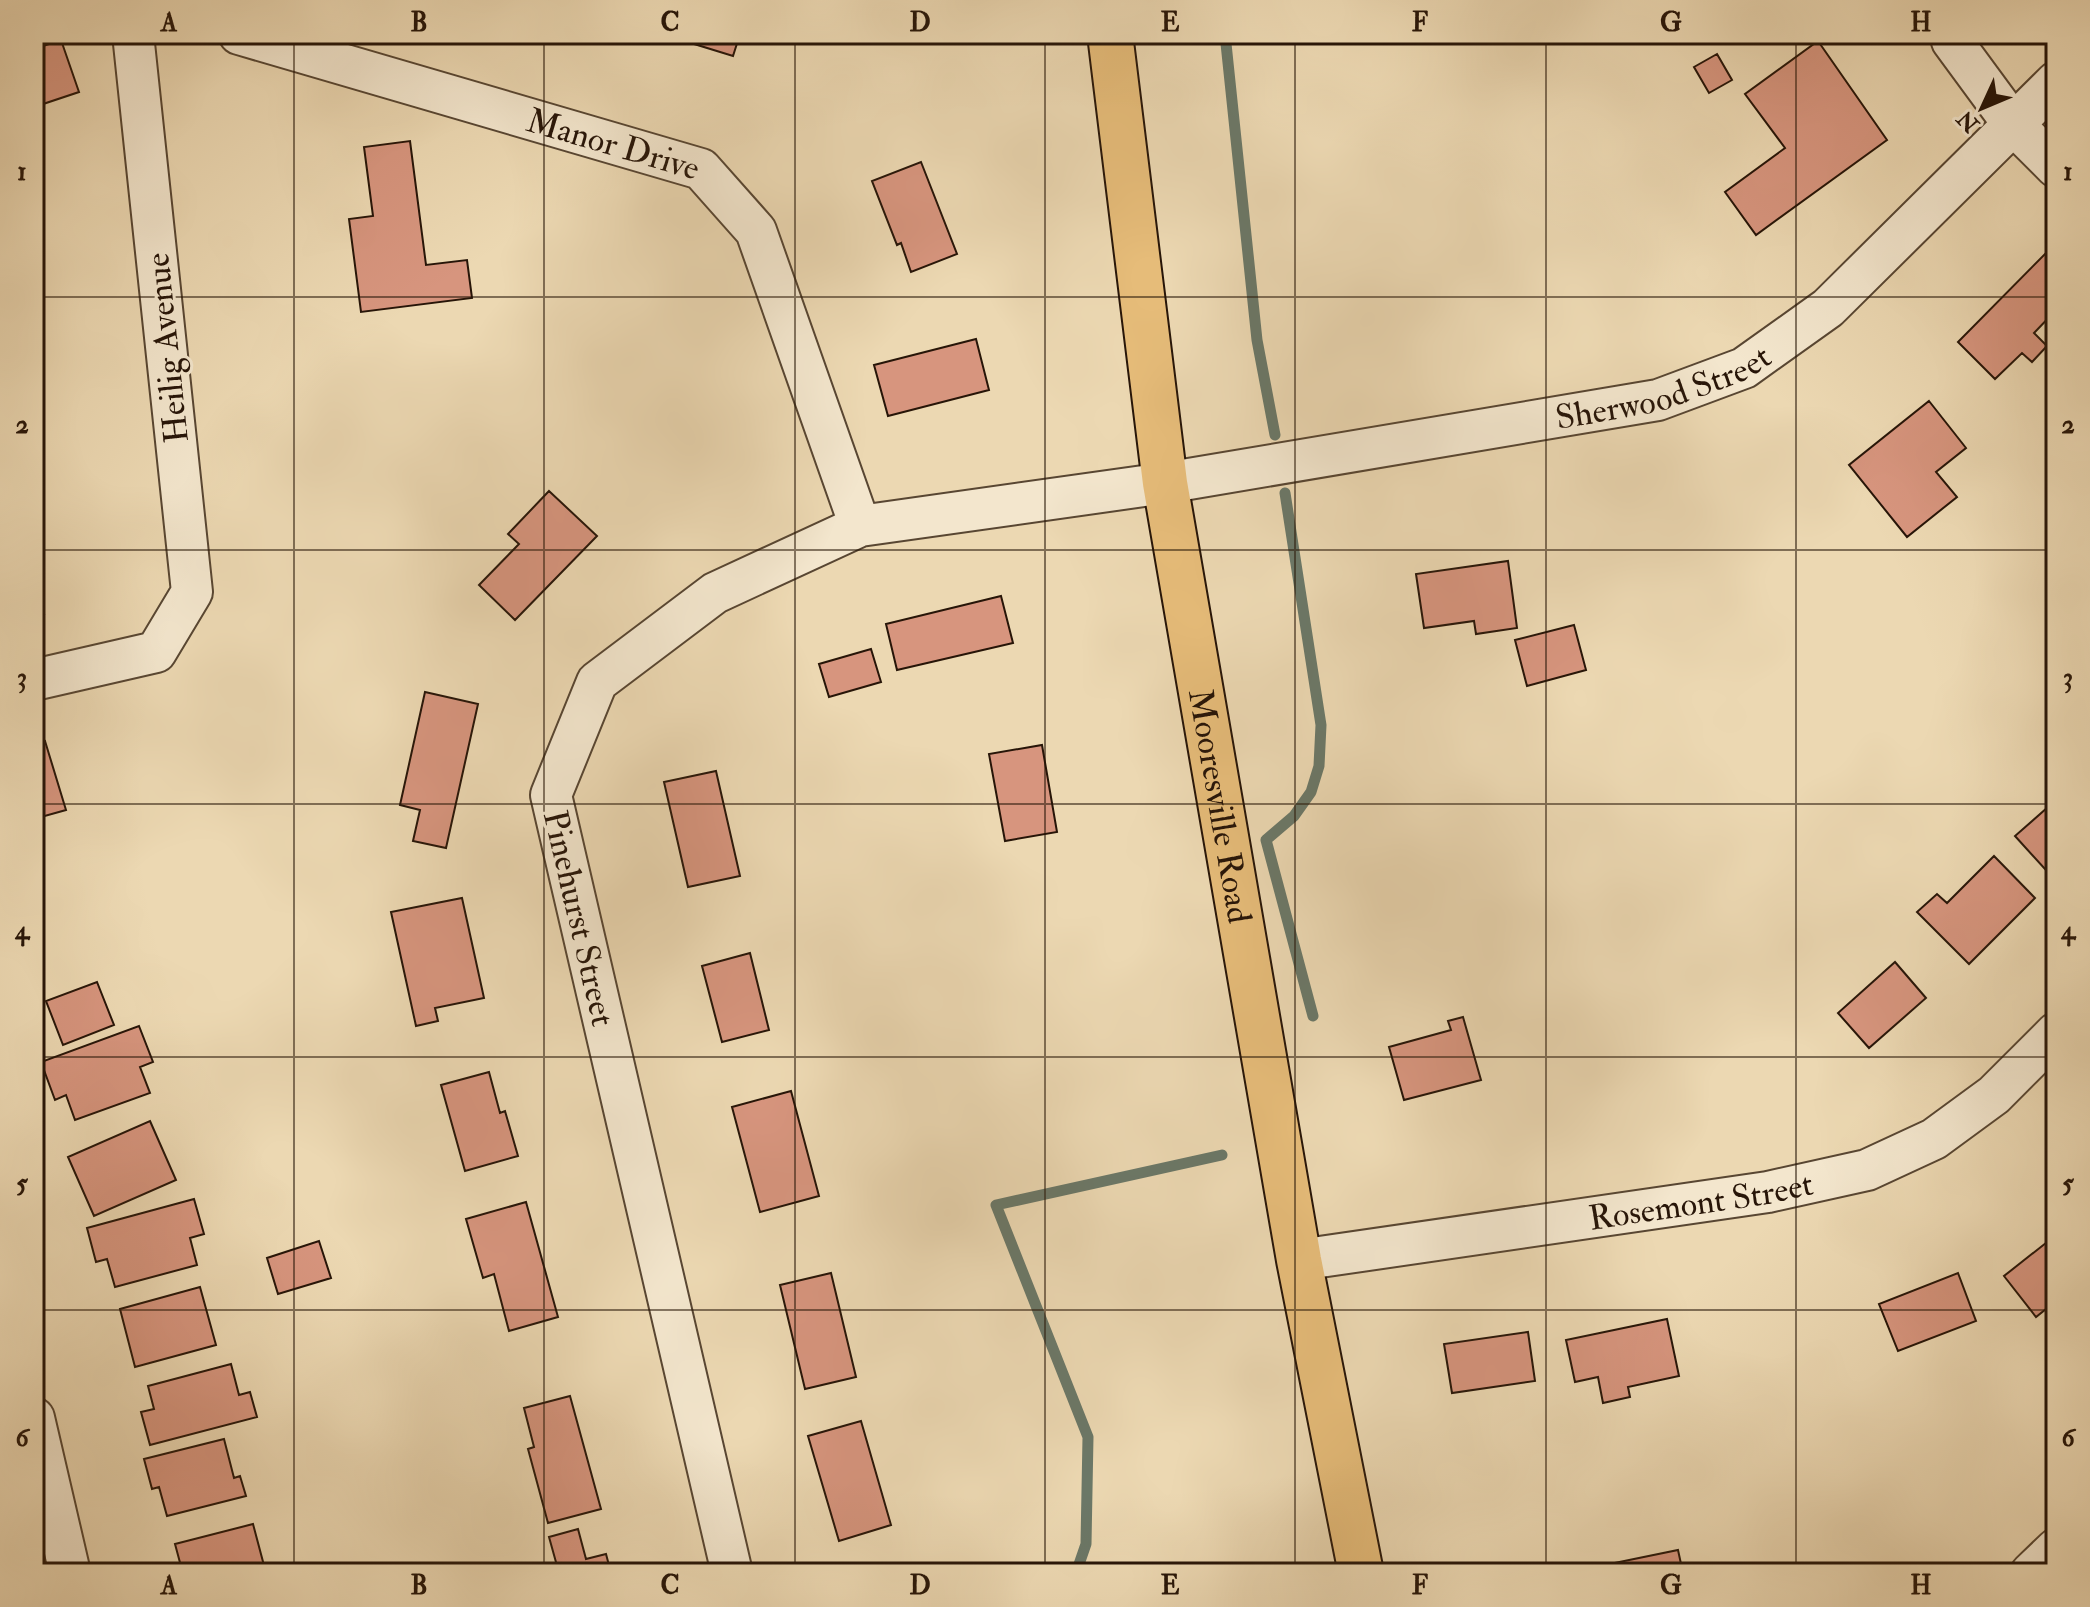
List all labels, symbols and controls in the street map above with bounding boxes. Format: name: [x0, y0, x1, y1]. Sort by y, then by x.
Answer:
text: A: [160, 7, 178, 39]
text: B: [410, 7, 428, 39]
text: C: [660, 7, 680, 39]
text: D: [909, 7, 931, 39]
text: E: [1161, 7, 1180, 39]
text: F: [1412, 7, 1429, 39]
text: G: [1660, 7, 1682, 39]
text: H: [1910, 7, 1932, 39]
north arrow: [1942, 68, 2022, 148]
street label: Manor Drive: [521, 99, 704, 190]
text: N: [1951, 104, 1986, 139]
text: 1: [17, 156, 27, 188]
text: 1: [2063, 156, 2073, 188]
street label: Heilig Avenue: [136, 251, 199, 445]
street label: Sherwood Street: [1552, 336, 1780, 440]
text: 2: [15, 409, 29, 441]
text: 2: [2061, 409, 2075, 441]
text: 3: [17, 662, 27, 694]
text: 3: [2063, 662, 2073, 694]
street label: Mooresville Road: [1178, 686, 1261, 927]
street label: Pinehurst Street: [533, 806, 624, 1030]
text: 4: [14, 915, 31, 947]
text: 4: [2060, 915, 2077, 947]
street label: Rosemont Street: [1586, 1163, 1817, 1241]
text: 5: [16, 1168, 28, 1200]
text: 5: [2062, 1168, 2074, 1200]
text: 6: [15, 1422, 30, 1454]
text: 6: [2061, 1422, 2076, 1454]
text: A: [160, 1570, 178, 1602]
text: B: [410, 1570, 428, 1602]
text: C: [660, 1570, 680, 1602]
text: D: [909, 1570, 931, 1602]
text: E: [1161, 1570, 1180, 1602]
text: F: [1412, 1570, 1429, 1602]
text: G: [1660, 1570, 1682, 1602]
text: H: [1910, 1570, 1932, 1602]

